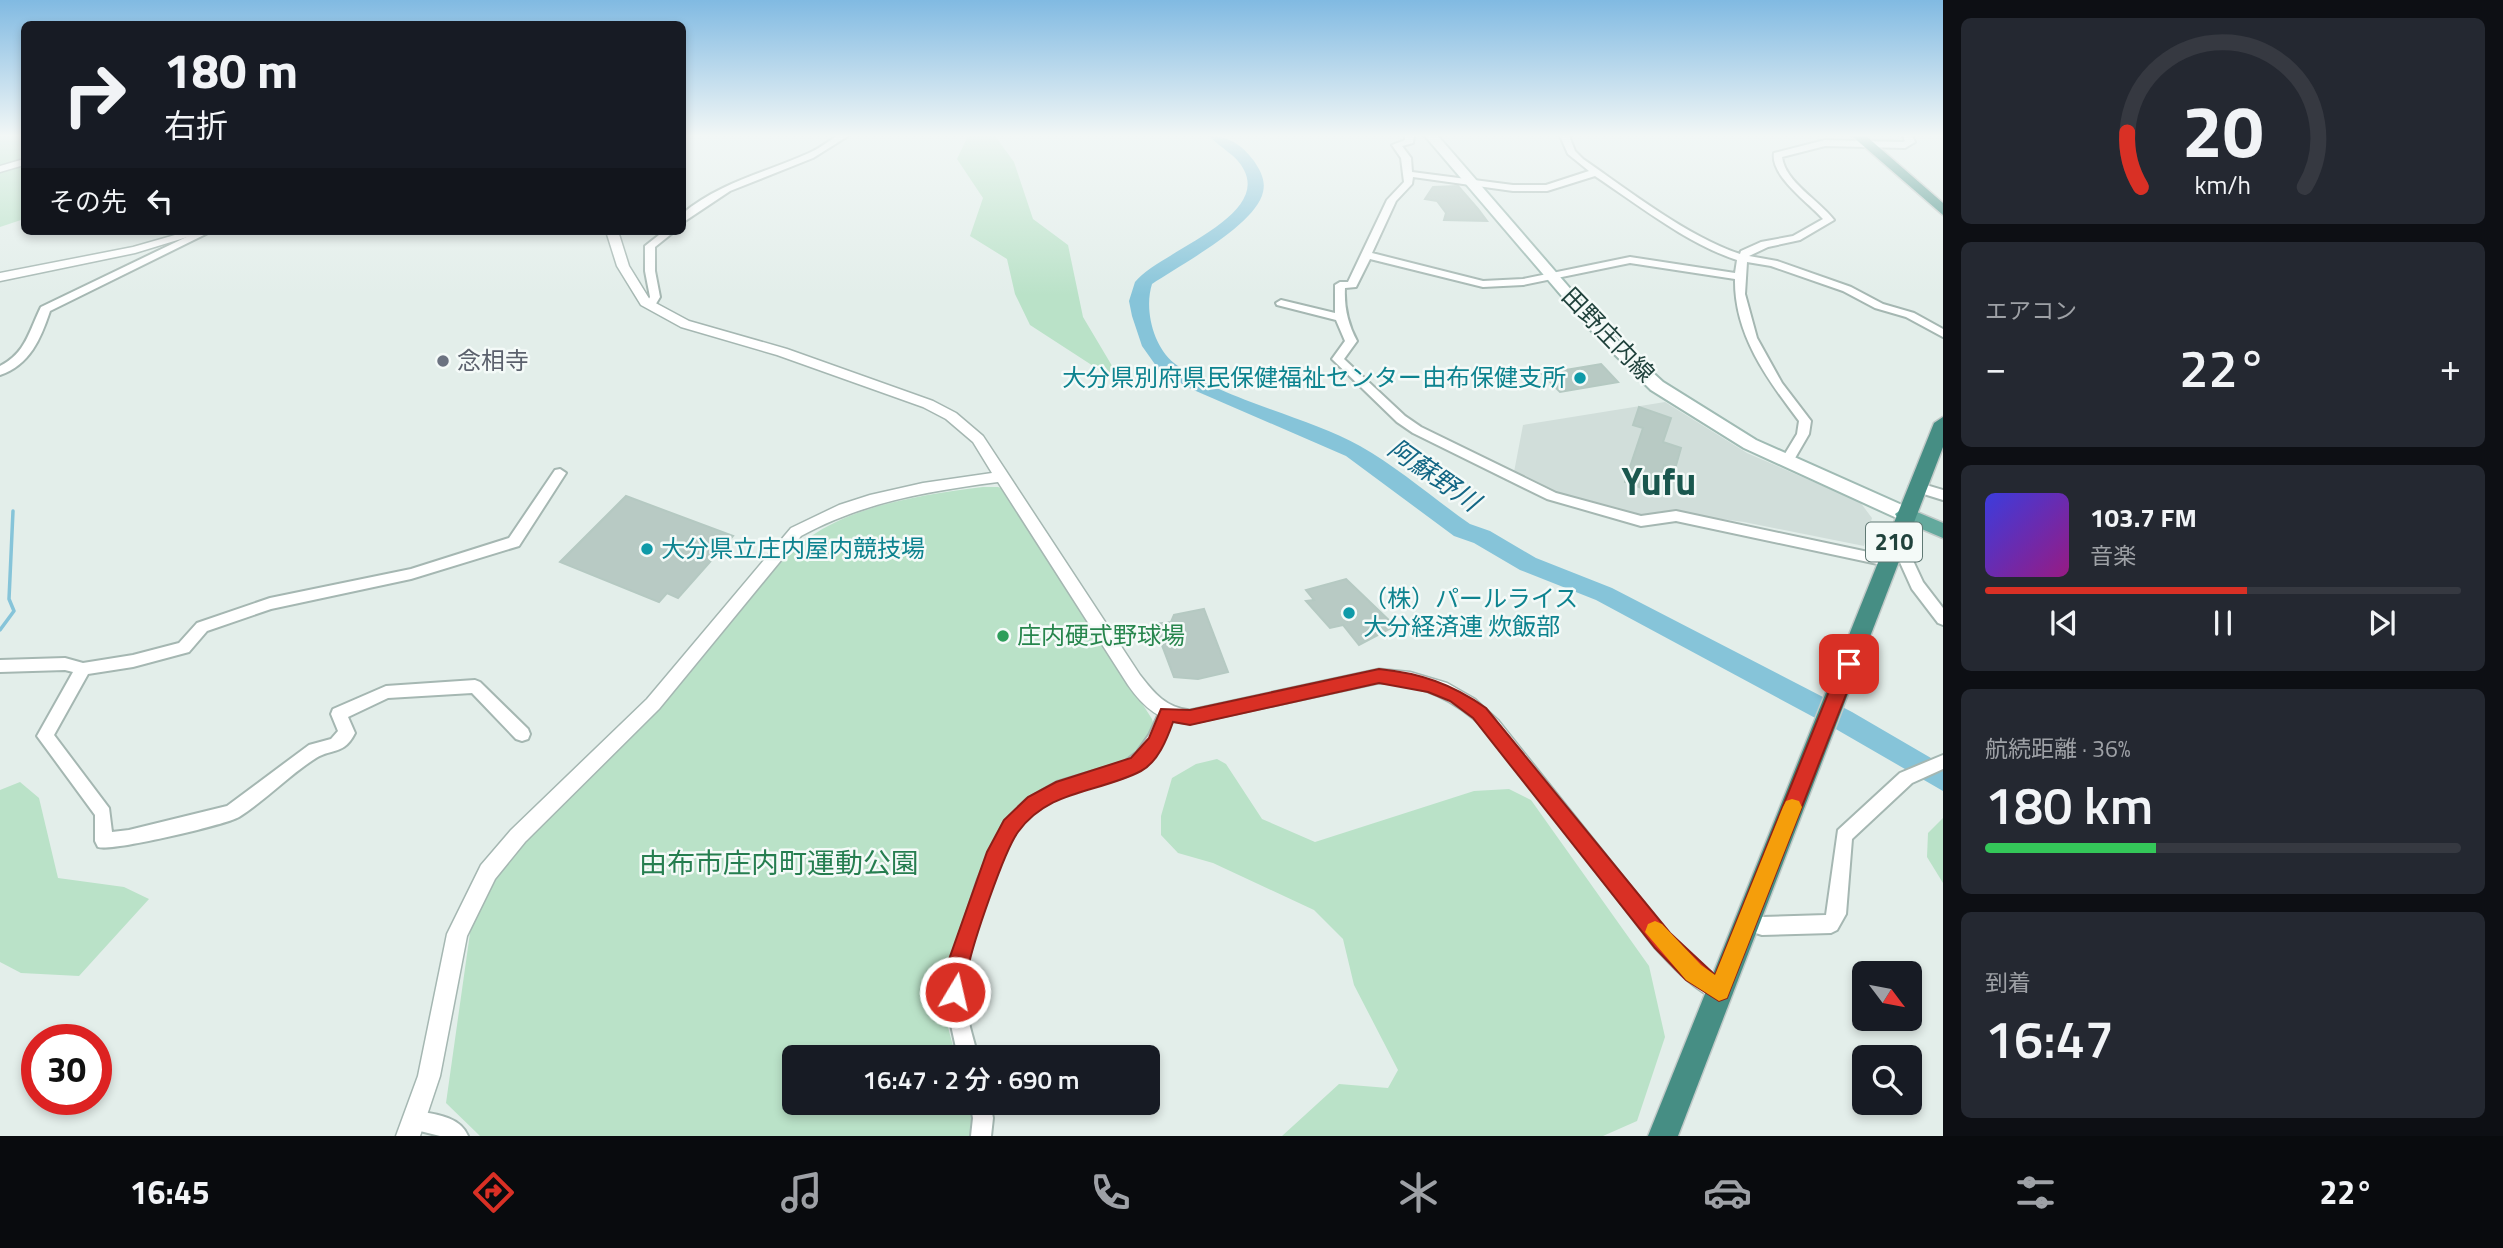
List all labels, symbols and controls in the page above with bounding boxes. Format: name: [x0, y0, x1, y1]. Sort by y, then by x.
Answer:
text: 180 m: [164, 32, 298, 107]
icon: right: [49, 49, 140, 140]
text: 20: [2182, 75, 2264, 185]
text: 右折: [164, 101, 228, 149]
text: km/h: [2195, 166, 2251, 204]
text: その先: [49, 182, 127, 221]
icon: left: [141, 182, 179, 220]
street label: 田野庄内線: [1554, 279, 1663, 390]
text: エアコン: [1985, 293, 2077, 328]
text: 22°: [2179, 328, 2267, 407]
text: −: [1985, 338, 2006, 396]
text: +: [2440, 338, 2461, 396]
place label: 念相寺: [457, 342, 529, 378]
marker: 念相寺: [435, 353, 451, 369]
place label: 大分県別府県民保健福祉センター由布保健支所: [1062, 359, 1566, 395]
marker: 大分県別府県民保健福祉センター由布保健支所: [1572, 370, 1588, 386]
water label: 阿蘇野川: [1380, 429, 1491, 522]
district label: Yufu: [1622, 452, 1696, 510]
text: 103.7 FM: [2090, 498, 2197, 537]
road number: 210: [1866, 522, 1922, 562]
place label: 大分県立庄内屋内競技場: [661, 530, 925, 566]
text: 音楽: [2090, 538, 2136, 573]
marker: 大分県立庄内屋内競技場: [639, 541, 655, 557]
place label: （株）パールライス 大分経済連 炊飯部: [1363, 580, 1578, 644]
icon: previous: [2045, 604, 2083, 642]
icon: pause: [2204, 604, 2242, 642]
icon: next: [2363, 604, 2401, 642]
marker: （株）パールライス 大分経済連 炊飯部: [1341, 605, 1357, 621]
place label: 庄内硬式野球場: [1017, 617, 1185, 653]
marker: 庄内硬式野球場: [995, 628, 1011, 644]
pin: [1819, 634, 1879, 694]
icon: arrive: [1830, 645, 1868, 683]
text: 航続距離 · 36%: [1985, 731, 2131, 766]
text: 180 km: [1985, 765, 2153, 844]
park label: 由布市庄内町運動公園: [639, 841, 919, 884]
position arrow: [918, 955, 992, 1029]
north arrow: [1852, 961, 1922, 1031]
map controls: [1852, 961, 1922, 1115]
text: 到着: [1985, 965, 2031, 1000]
text: 16:47: [1985, 999, 2114, 1078]
speed limit sign: 30: [21, 1024, 112, 1115]
button: search: [1852, 1045, 1922, 1115]
text: 16:47 · 2 分 · 690 m: [862, 1060, 1080, 1099]
text: 16:45: [130, 1168, 210, 1216]
icon: directions: [469, 1168, 518, 1217]
icon: music: [777, 1168, 826, 1217]
icon: phone: [1086, 1168, 1135, 1217]
icon: climate: [1394, 1168, 1443, 1217]
icon: car: [1703, 1168, 1752, 1217]
icon: filters: [2011, 1168, 2060, 1217]
text: 22°: [2319, 1168, 2373, 1216]

